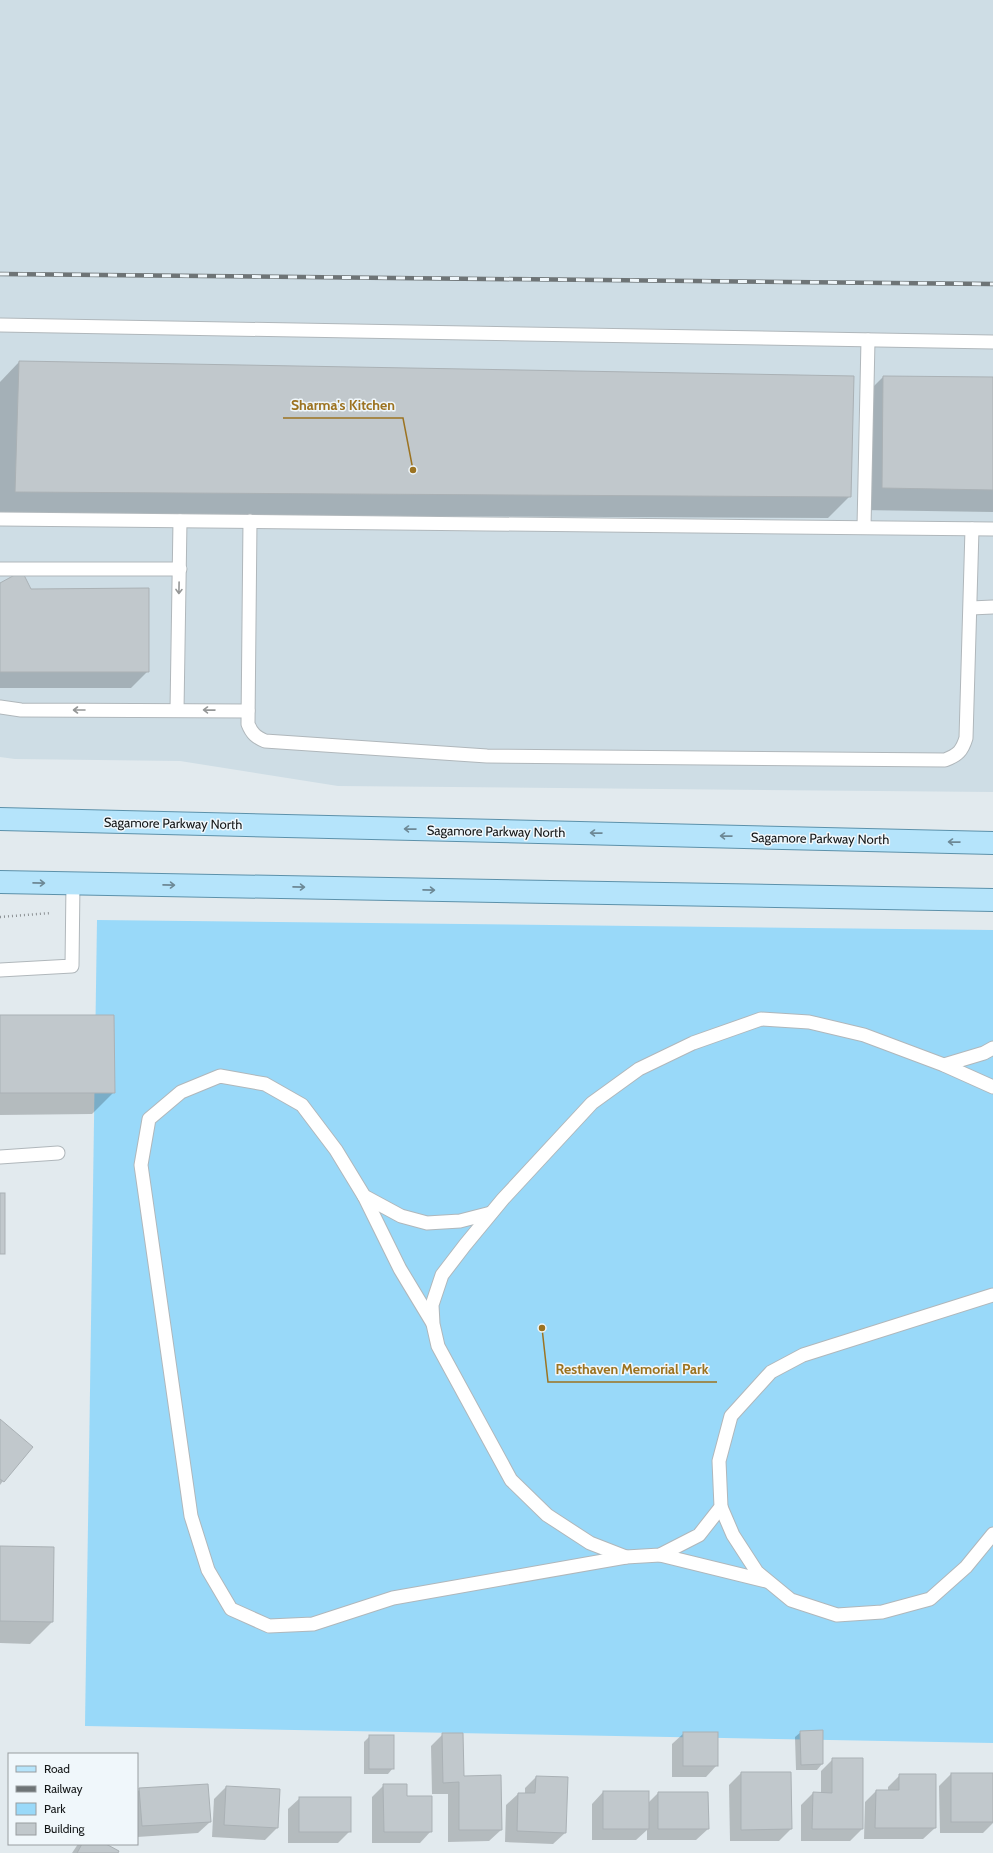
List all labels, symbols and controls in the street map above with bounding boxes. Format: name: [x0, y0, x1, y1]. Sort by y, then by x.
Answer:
callout: Sharma's Kitchen: [283, 392, 403, 418]
text: Sharma's Kitchen: [291, 396, 395, 414]
one-way arrow: [176, 581, 183, 594]
one-way arrow: [73, 706, 86, 714]
one-way arrow: [203, 706, 216, 714]
street label: Sagamore Parkway North: [104, 814, 242, 832]
street label: Sagamore Parkway North: [427, 822, 565, 840]
one-way arrow: [404, 825, 417, 833]
one-way arrow: [590, 829, 603, 837]
street label: Sagamore Parkway North: [751, 829, 889, 847]
one-way arrow: [720, 832, 733, 840]
one-way arrow: [948, 838, 961, 845]
one-way arrow: [32, 879, 45, 886]
one-way arrow: [162, 881, 175, 889]
one-way arrow: [292, 884, 305, 891]
one-way arrow: [422, 886, 435, 894]
callout: Resthaven Memorial Park: [548, 1356, 717, 1382]
text: Resthaven Memorial Park: [556, 1360, 709, 1378]
legend: [8, 1753, 138, 1845]
text: Road: [44, 1761, 70, 1776]
text: Railway: [44, 1781, 82, 1796]
text: Park: [44, 1801, 66, 1816]
text: Building: [44, 1821, 86, 1836]

